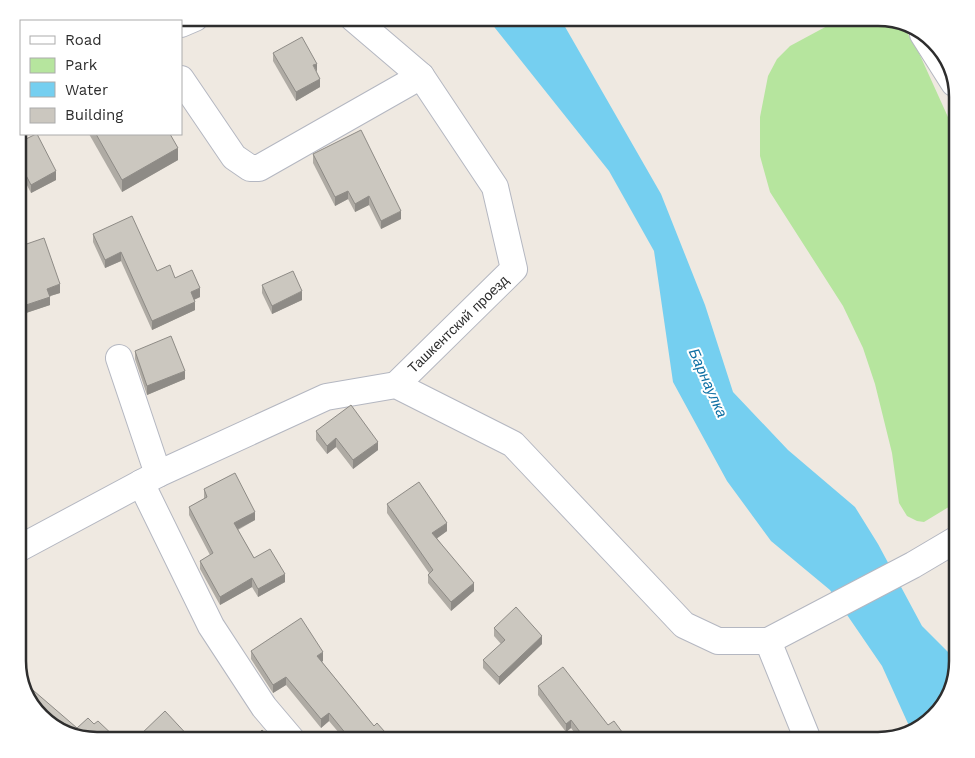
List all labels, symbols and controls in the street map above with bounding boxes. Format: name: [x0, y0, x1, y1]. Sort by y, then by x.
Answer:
legend: [20, 20, 182, 135]
text: Road: [65, 31, 102, 49]
text: Park: [65, 56, 98, 74]
text: Water: [65, 81, 108, 99]
text: Building: [65, 106, 123, 124]
street label: Ташкентский проезд: [404, 272, 512, 376]
water label: Барнаулка: [685, 346, 731, 420]

